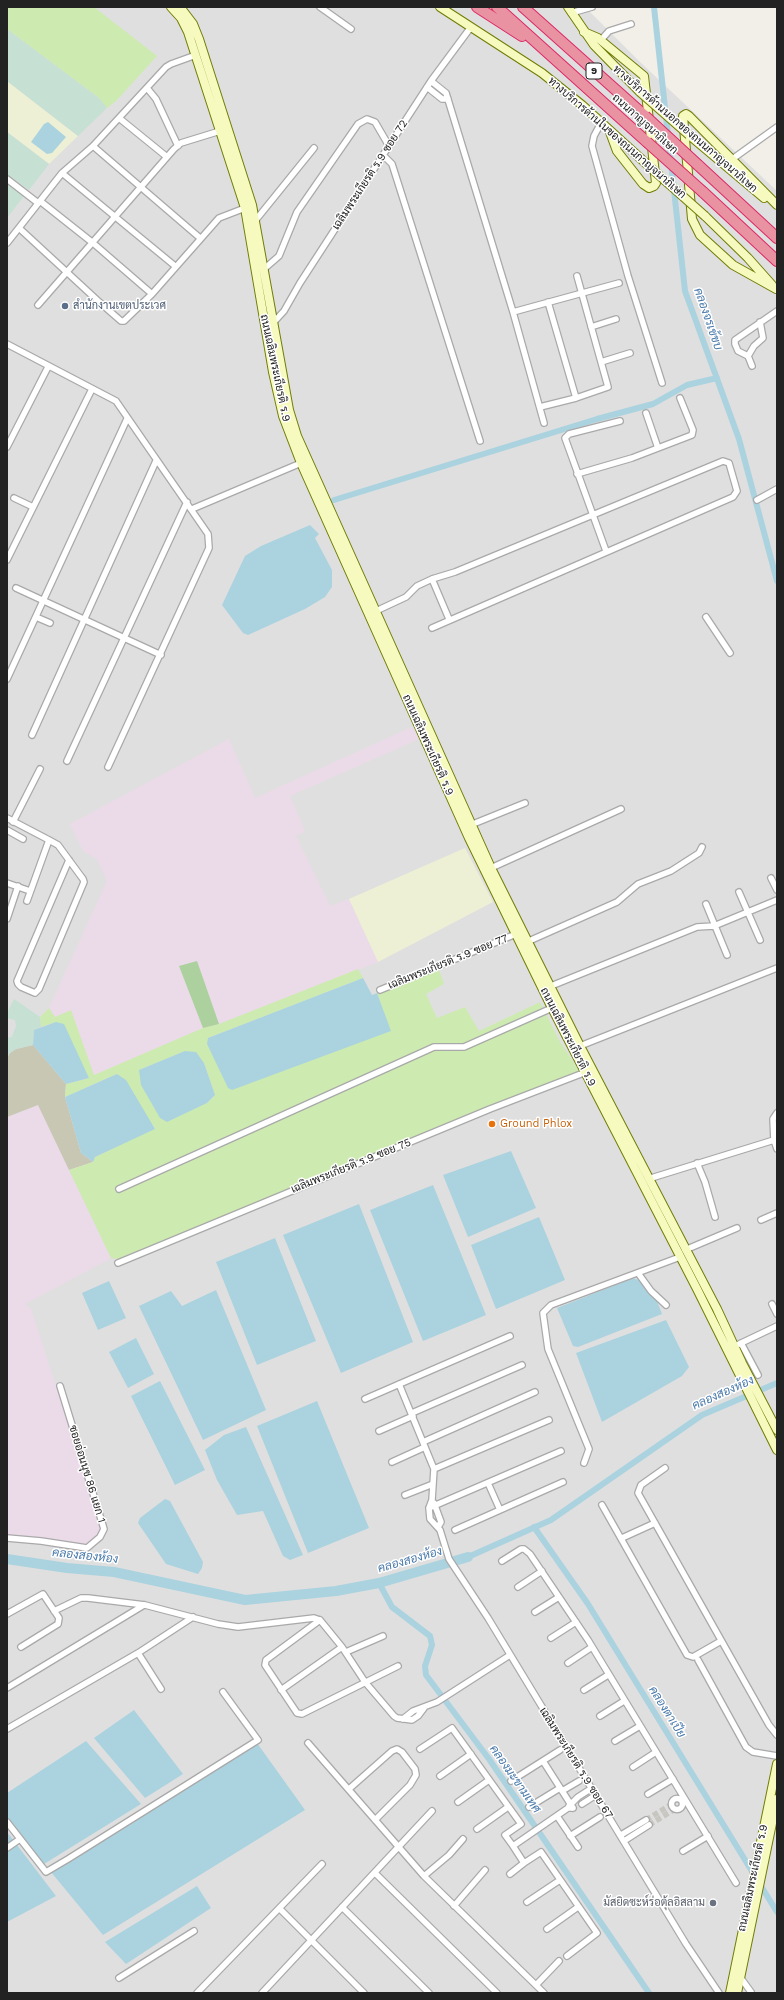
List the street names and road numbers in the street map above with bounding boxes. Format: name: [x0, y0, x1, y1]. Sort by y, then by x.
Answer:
road number: 9: [586, 63, 602, 79]
street label: ทางบริการด้านนอกของถนนกาญจนาภิเษก: [610, 63, 760, 195]
street label: ทางบริการด้านในของถนนกาญจนาภิเษก: [545, 74, 689, 202]
street label: ถนนกาญจนาภิเษก: [610, 91, 680, 157]
street label: เฉลิมพระเกียรติ ร.9 ซอย 72: [330, 118, 410, 232]
street label: ถนนเฉลิมพระเกียรติ ร.9: [257, 313, 293, 423]
street label: ถนนเฉลิมพระเกียรติ ร.9: [400, 692, 456, 798]
street label: เฉลิมพระเกียรติ ร.9 ซอย 77: [386, 932, 510, 992]
street label: ถนนเฉลิมพระเกียรติ ร.9: [537, 985, 599, 1089]
street label: เฉลิมพระเกียรติ ร.9 ซอย 75: [289, 1136, 413, 1196]
street label: ซอยอ่อนนุช 86 แยก 1: [66, 1424, 108, 1524]
street label: เฉลิมพระเกียรติ ร.9 ซอย 67: [536, 1705, 616, 1821]
street label: ถนนเฉลิมพระเกียรติ ร.9: [735, 1823, 771, 1933]

